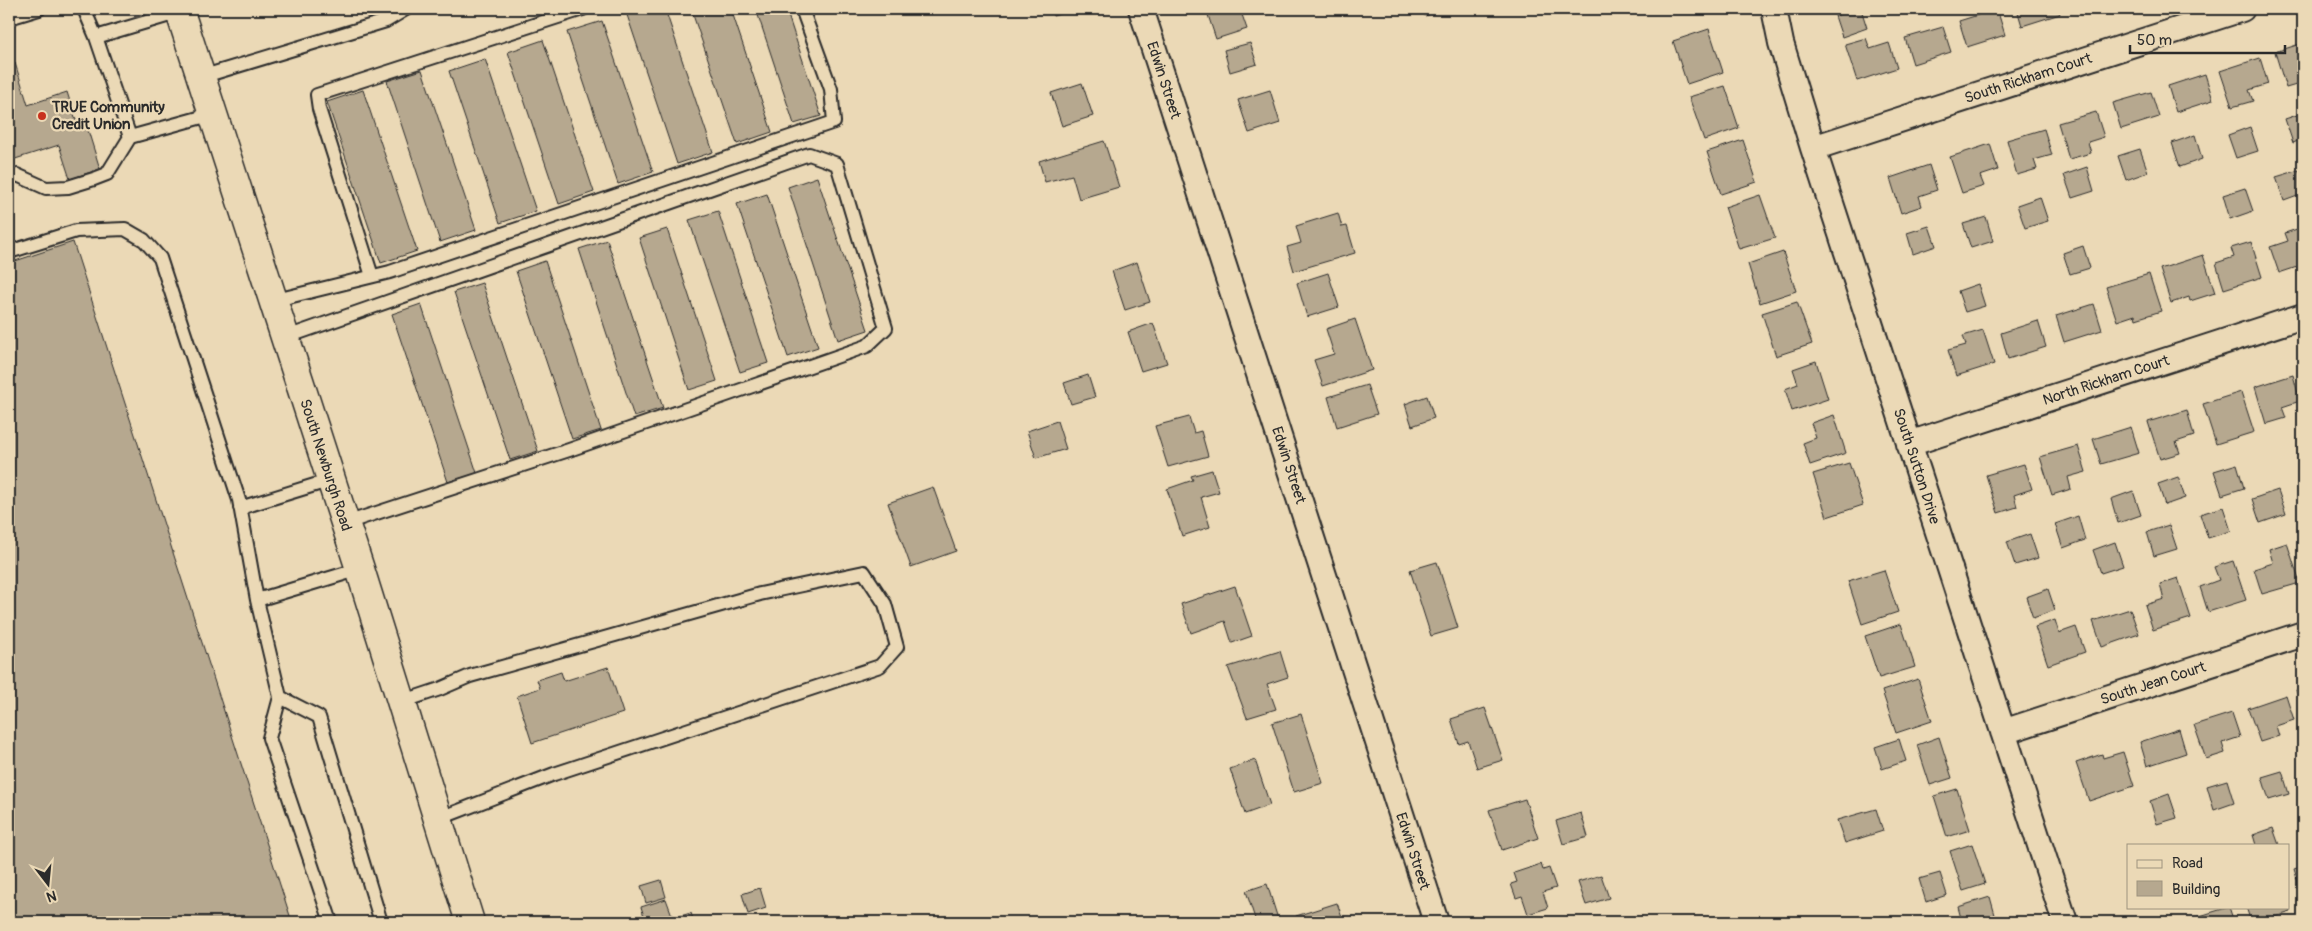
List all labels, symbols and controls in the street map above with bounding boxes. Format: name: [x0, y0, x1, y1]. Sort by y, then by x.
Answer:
scale bar: [2130, 22, 2284, 54]
text: 50 m: [2137, 31, 2172, 50]
street label: Edwin Street: [1142, 39, 1185, 122]
street label: South Rickham Court: [1962, 49, 2095, 108]
place label: TRUE Community Credit Union: [51, 98, 165, 134]
marker: TRUE Community Credit Union: [36, 110, 48, 122]
street label: North Rickham Court: [2040, 351, 2173, 410]
street label: South Newburgh Road: [295, 397, 356, 534]
street label: South Sutton Drive: [1889, 406, 1944, 527]
street label: Edwin Street: [1267, 424, 1310, 507]
street label: South Jean Court: [2098, 657, 2209, 709]
street label: Edwin Street: [1391, 810, 1434, 893]
legend: [2127, 844, 2290, 908]
text: Road: [2172, 854, 2203, 873]
north arrow: [22, 858, 72, 908]
text: Building: [2172, 880, 2220, 899]
text: N: [45, 887, 58, 905]

